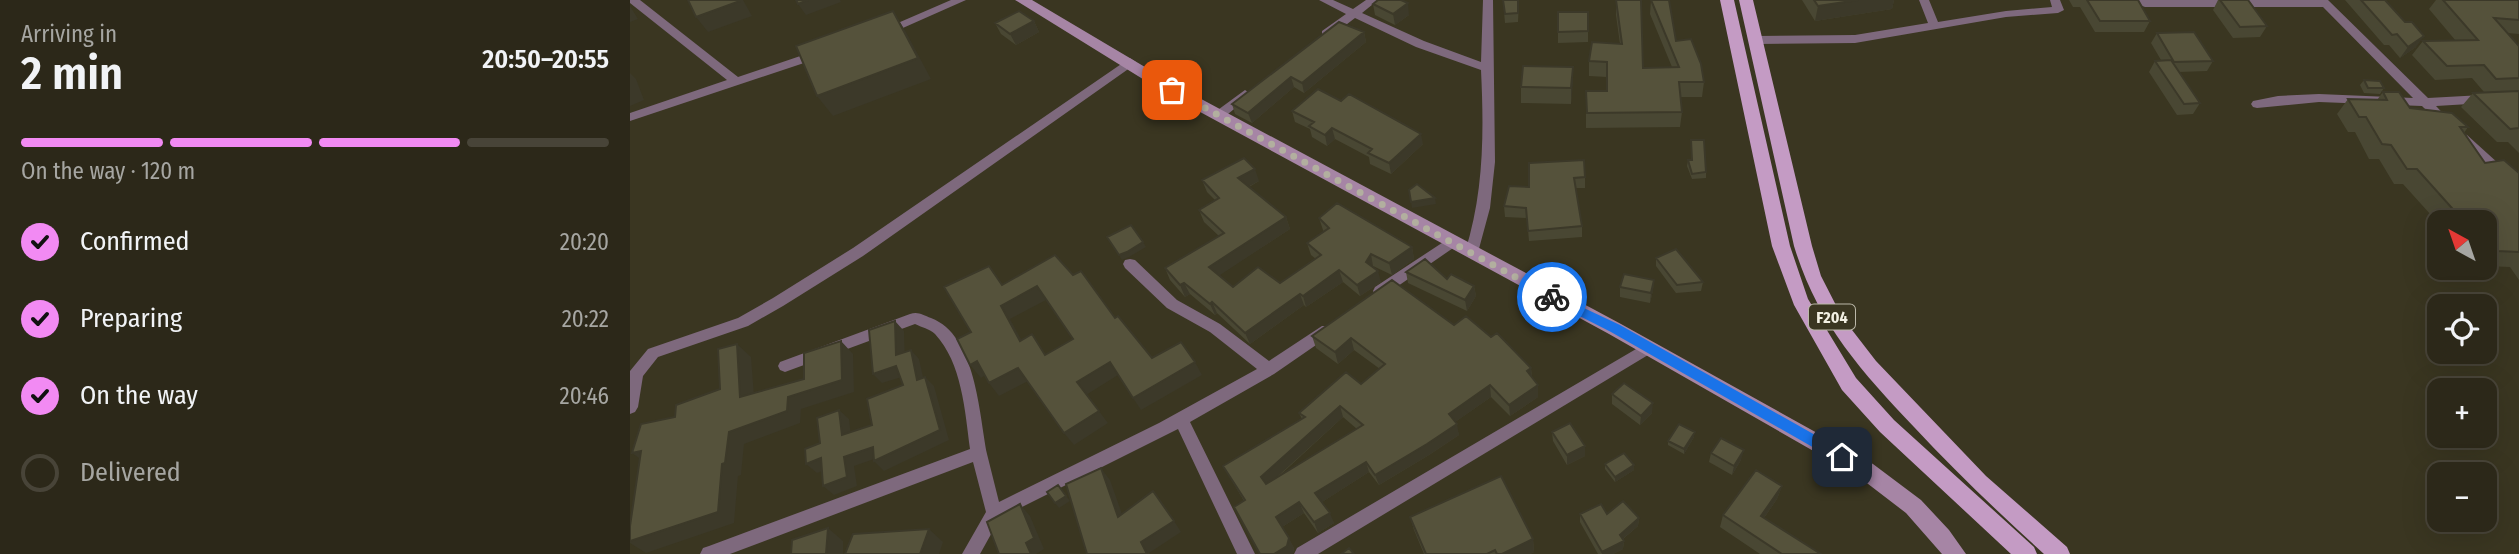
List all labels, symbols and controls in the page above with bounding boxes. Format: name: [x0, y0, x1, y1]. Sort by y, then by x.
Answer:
text: Arriving in: [21, 20, 117, 48]
text: 20:50–20:55: [482, 44, 609, 75]
text: 2 min: [21, 46, 123, 101]
pin: [1142, 60, 1202, 120]
icon: bag: [1153, 71, 1191, 109]
text: On the way · 120 m: [21, 157, 195, 185]
north arrow: [2427, 210, 2497, 280]
map controls: [2427, 210, 2497, 532]
icon: check: [21, 223, 59, 261]
text: Confirmed: [80, 226, 190, 257]
text: 20:20: [560, 228, 609, 256]
courier: [1517, 262, 1587, 332]
icon: bike: [1533, 278, 1571, 316]
button: locate: [2427, 294, 2497, 364]
icon: check: [21, 300, 59, 338]
text: Preparing: [80, 303, 182, 334]
road number: F204: [1809, 304, 1855, 330]
text: 20:22: [562, 305, 609, 333]
icon: check: [21, 377, 59, 415]
button: +: [2427, 378, 2497, 448]
text: On the way: [80, 380, 198, 411]
text: 20:46: [560, 382, 609, 410]
pin: [1812, 427, 1872, 487]
icon: home: [1823, 438, 1861, 476]
text: Delivered: [80, 457, 181, 488]
button: −: [2427, 462, 2497, 532]

